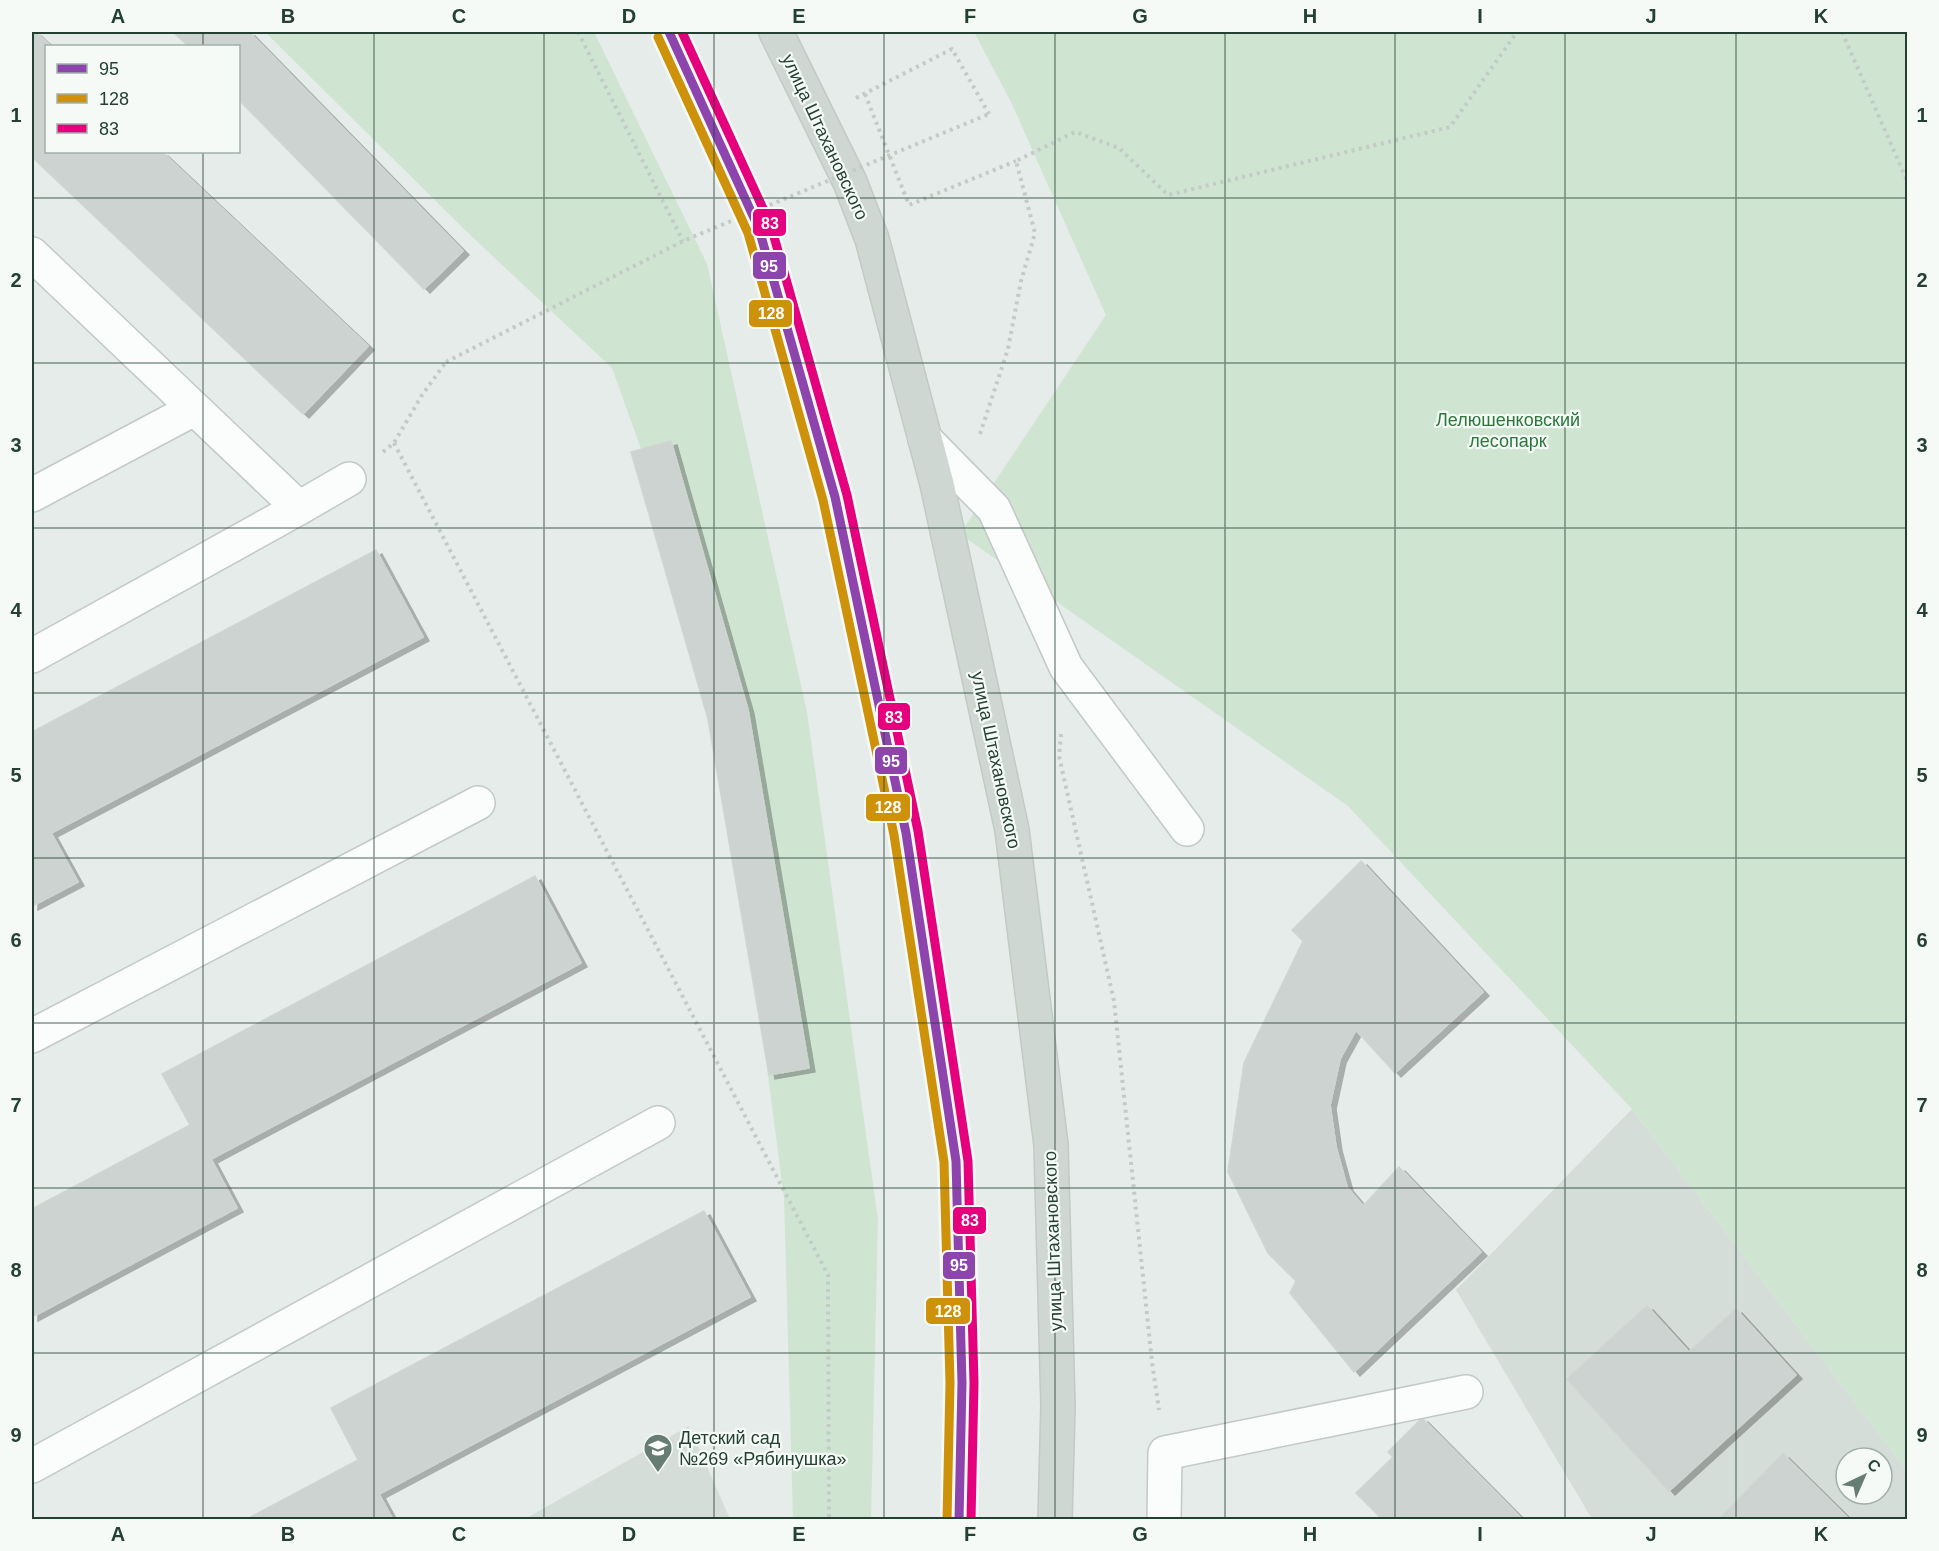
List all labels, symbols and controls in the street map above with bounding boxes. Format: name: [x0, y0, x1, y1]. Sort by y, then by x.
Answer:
text: A: [111, 5, 125, 27]
text: B: [281, 5, 295, 27]
text: C: [452, 5, 466, 27]
text: D: [622, 5, 636, 27]
text: E: [792, 5, 806, 27]
text: F: [964, 5, 976, 27]
text: G: [1132, 5, 1148, 27]
text: H: [1303, 5, 1317, 27]
text: I: [1477, 5, 1483, 27]
text: J: [1645, 5, 1657, 27]
text: K: [1814, 5, 1829, 27]
legend: [45, 45, 240, 153]
street label: улица Штахановского: [778, 51, 872, 223]
text: 95: [99, 59, 119, 79]
text: 128: [99, 89, 129, 109]
text: 1: [10, 104, 22, 126]
text: 1: [1916, 104, 1928, 126]
text: 83: [99, 119, 119, 139]
line badge: 83: [752, 208, 787, 237]
text: 83: [761, 215, 779, 232]
line badge: 95: [752, 251, 787, 280]
text: 95: [760, 258, 778, 275]
text: 2: [10, 269, 22, 291]
text: 2: [1916, 269, 1928, 291]
line badge: 128: [748, 299, 793, 328]
text: 128: [758, 305, 784, 322]
park label: Лелюшенковский лесопарк: [1436, 410, 1580, 451]
text: 3: [10, 434, 22, 456]
text: 3: [1916, 434, 1928, 456]
text: 4: [10, 599, 22, 621]
text: 4: [1916, 599, 1928, 621]
street label: улица Штахановского: [967, 670, 1025, 850]
line badge: 83: [877, 702, 911, 731]
text: 83: [885, 709, 903, 726]
line badge: 95: [874, 746, 908, 775]
text: 95: [882, 753, 900, 770]
text: 5: [10, 764, 22, 786]
text: 5: [1916, 764, 1928, 786]
line badge: 128: [865, 793, 911, 822]
text: 128: [875, 799, 901, 816]
text: 6: [10, 929, 22, 951]
text: 6: [1916, 929, 1928, 951]
text: 7: [10, 1094, 22, 1116]
text: 7: [1916, 1094, 1928, 1116]
street label: улица Штахановского: [1040, 1150, 1066, 1332]
line badge: 83: [952, 1206, 987, 1235]
text: 83: [961, 1212, 979, 1229]
line badge: 95: [942, 1251, 976, 1280]
text: 95: [950, 1257, 968, 1274]
text: 8: [10, 1259, 22, 1281]
text: 8: [1916, 1259, 1928, 1281]
line badge: 128: [925, 1297, 971, 1325]
text: 128: [935, 1303, 961, 1320]
text: 9: [10, 1424, 22, 1446]
text: 9: [1916, 1424, 1928, 1446]
place label: Детский сад №269 «Рябинушка»: [679, 1428, 847, 1469]
school or university icon: Детский сад №269 «Рябинушка»: [642, 1432, 674, 1474]
north arrow: [1834, 1446, 1894, 1506]
text: С: [1864, 1455, 1884, 1476]
text: A: [111, 1523, 125, 1545]
text: B: [281, 1523, 295, 1545]
text: C: [452, 1523, 466, 1545]
text: D: [622, 1523, 636, 1545]
text: E: [792, 1523, 806, 1545]
text: F: [964, 1523, 976, 1545]
text: G: [1132, 1523, 1148, 1545]
text: H: [1303, 1523, 1317, 1545]
text: I: [1477, 1523, 1483, 1545]
text: J: [1645, 1523, 1657, 1545]
text: K: [1814, 1523, 1829, 1545]

